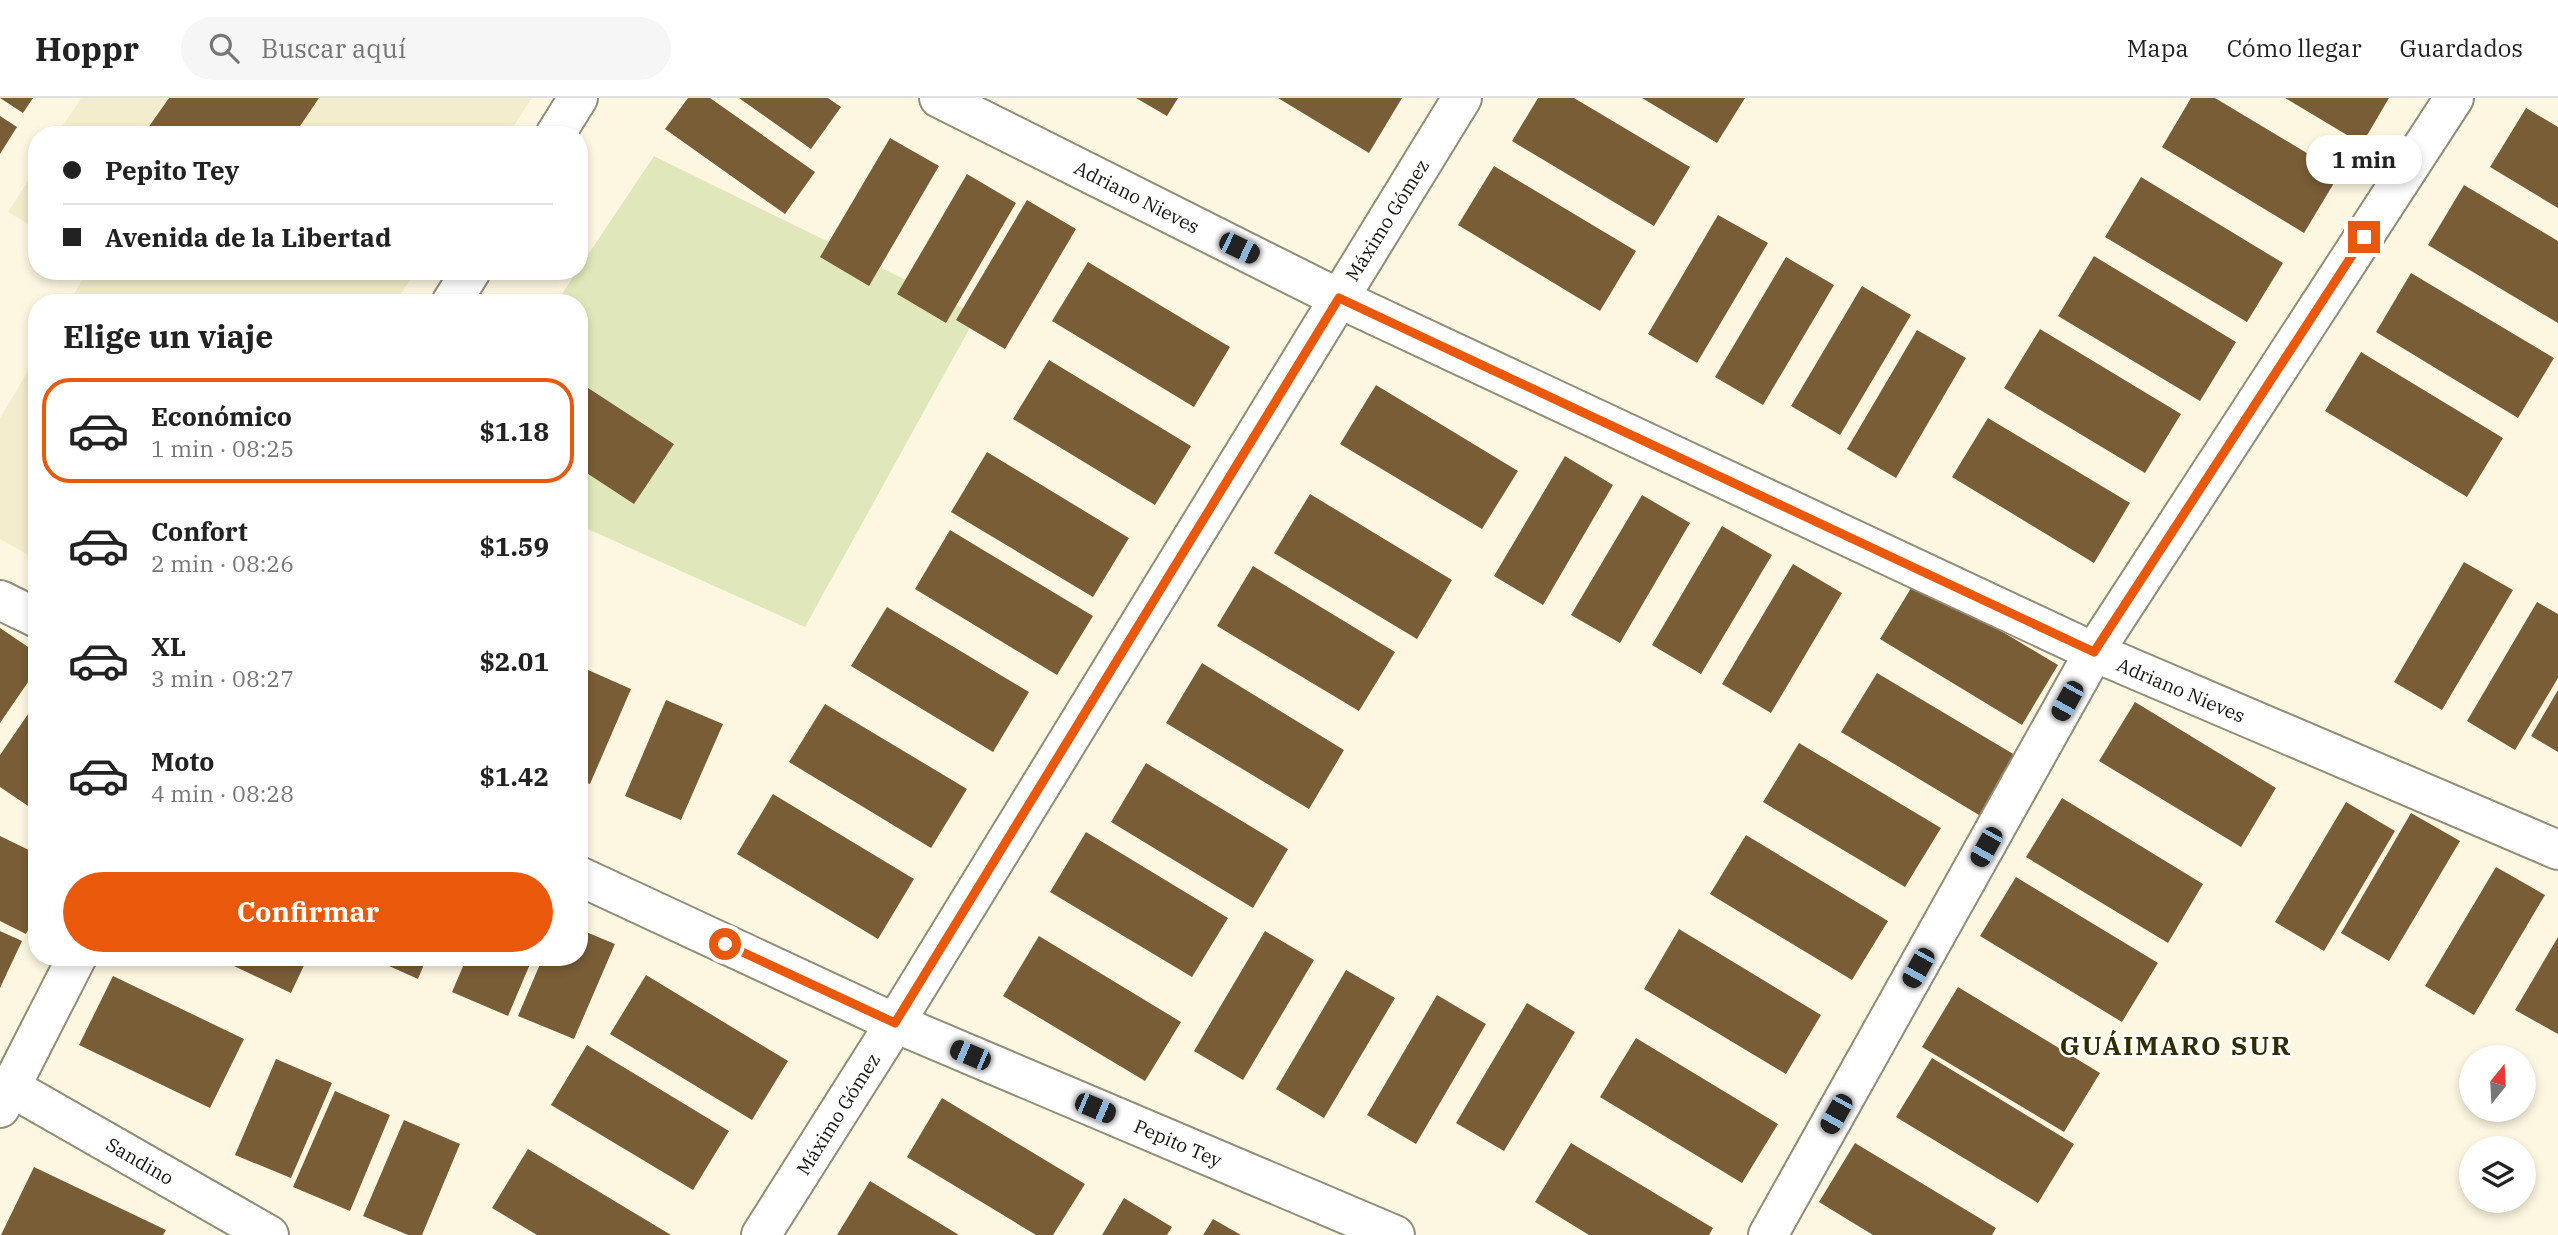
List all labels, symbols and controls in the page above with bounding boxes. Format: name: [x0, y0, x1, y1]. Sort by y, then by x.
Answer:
search box: [181, 17, 671, 80]
text: Hoppr: [35, 27, 139, 70]
icon: search: [205, 29, 243, 67]
text: Buscar aquí: [261, 31, 406, 65]
text: Mapa: [2127, 32, 2189, 64]
text: Cómo llegar: [2227, 32, 2362, 64]
text: Guardados: [2400, 32, 2523, 64]
callout: 1 min: [2306, 136, 2422, 184]
text: 1 min: [2332, 144, 2396, 174]
text: Pepito Tey: [105, 153, 239, 187]
street label: Adriano Nieves: [1071, 155, 1203, 239]
street label: Máximo Gómez: [1340, 155, 1434, 285]
text: Avenida de la Libertad: [105, 220, 391, 254]
route end: [2348, 221, 2380, 253]
car: [1216, 229, 1263, 267]
text: Elige un viaje: [63, 315, 273, 357]
icon: car: [67, 399, 130, 462]
text: Económico: [151, 399, 292, 433]
text: $1.18: [479, 414, 549, 448]
text: 1 min · 08:25: [151, 433, 294, 463]
icon: car: [67, 514, 130, 577]
text: Confort: [151, 514, 248, 548]
text: $1.59: [479, 529, 549, 563]
text: 2 min · 08:26: [151, 548, 294, 578]
icon: car: [67, 629, 130, 692]
text: XL: [151, 629, 186, 663]
text: $2.01: [479, 644, 549, 678]
street label: Adriano Nieves: [2113, 652, 2249, 728]
text: 3 min · 08:27: [151, 663, 294, 693]
car: [2048, 678, 2087, 724]
icon: car: [67, 744, 130, 807]
text: Moto: [151, 744, 214, 778]
text: $1.42: [479, 759, 549, 793]
text: 4 min · 08:28: [151, 778, 294, 808]
car: [1967, 824, 2006, 870]
button: Confirmar: [63, 872, 553, 952]
route start: [709, 928, 741, 960]
car: [1899, 945, 1938, 991]
district label: GUÁIMARO SUR: [2060, 1028, 2292, 1062]
car: [947, 1037, 994, 1073]
north arrow: [2459, 1045, 2536, 1122]
map controls: [2459, 1045, 2536, 1213]
street label: Máximo Gómez: [791, 1049, 885, 1179]
car: [1072, 1090, 1119, 1126]
car: [1817, 1091, 1856, 1137]
street label: Pepito Tey: [1131, 1114, 1226, 1173]
street label: Sandino: [102, 1132, 178, 1190]
button: layers: [2459, 1136, 2536, 1213]

